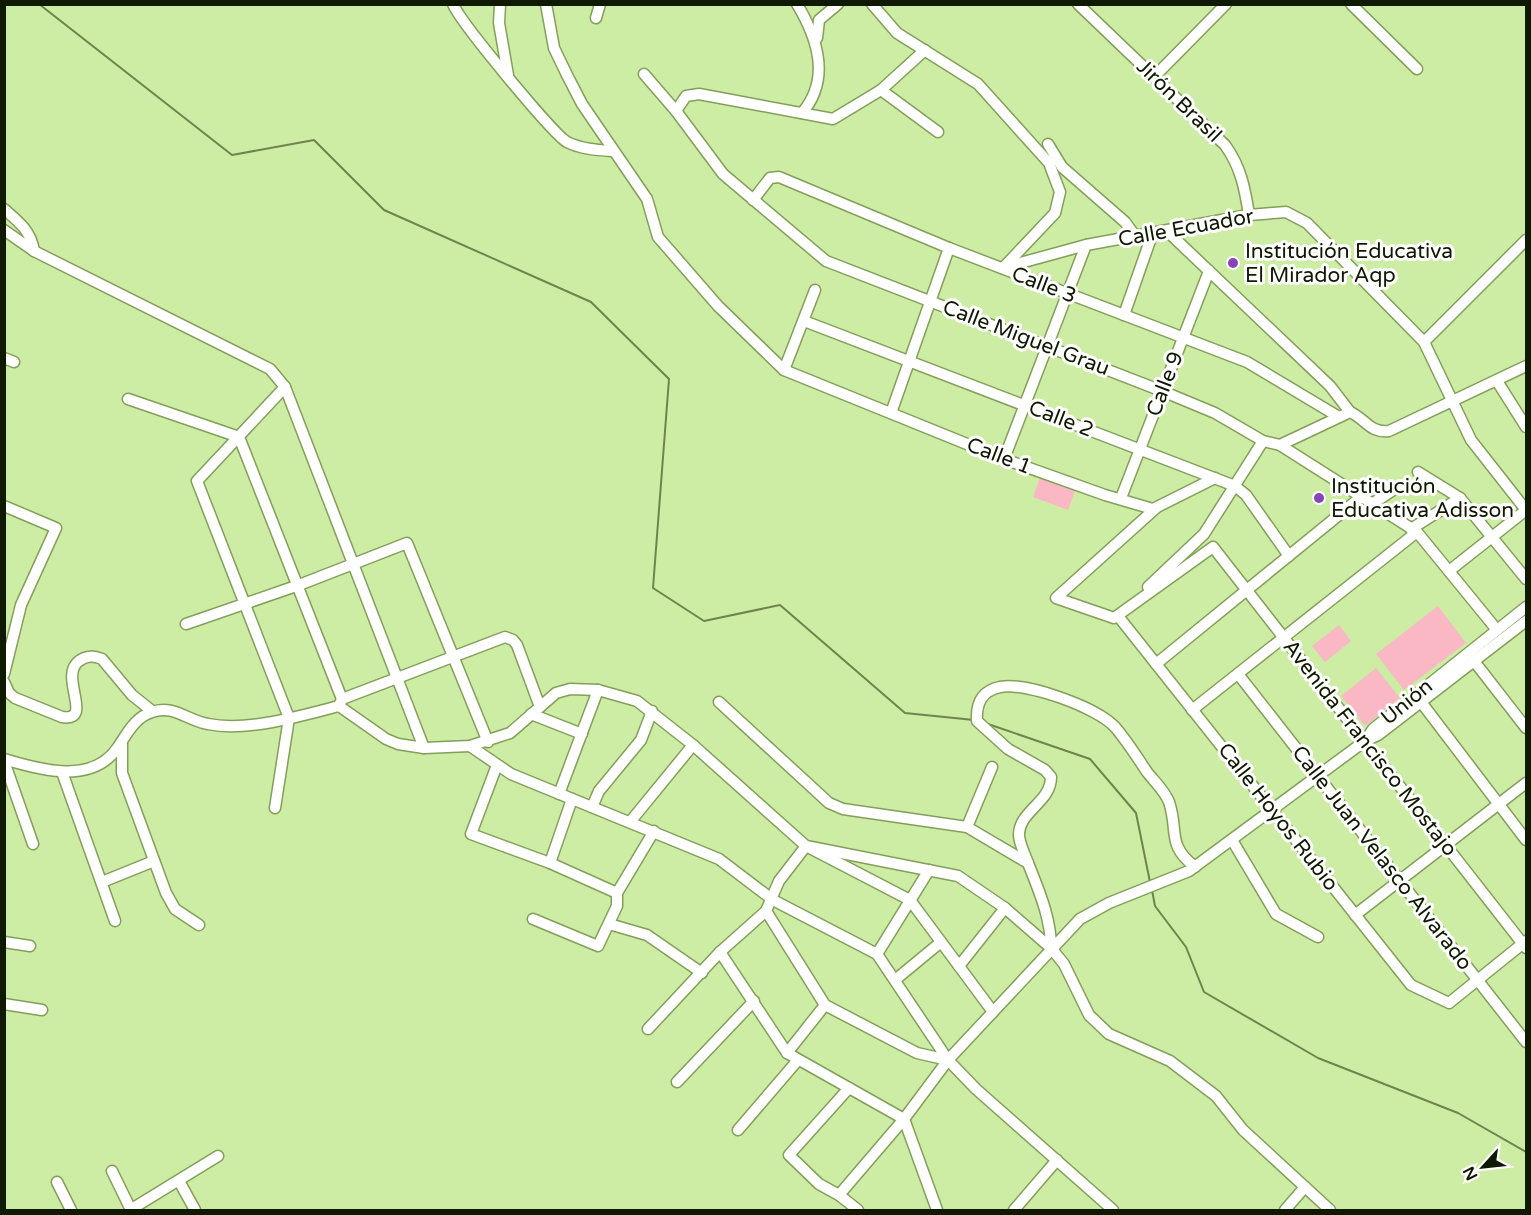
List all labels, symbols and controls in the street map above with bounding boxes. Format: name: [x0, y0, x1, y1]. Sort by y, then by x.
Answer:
street label: Jirón Brasil: [1131, 54, 1227, 148]
street label: Calle Ecuador: [1116, 204, 1256, 252]
place label: Institución Educativa El Mirador Aqp: [1245, 239, 1453, 288]
marker: Institución Educativa El Mirador Aqp: [1226, 256, 1240, 270]
street label: Calle 3: [1008, 261, 1080, 309]
street label: Calle Miguel Grau: [939, 295, 1113, 381]
street label: Calle 9: [1141, 348, 1189, 420]
street label: Calle 2: [1025, 395, 1097, 443]
street label: Calle 1: [963, 432, 1035, 480]
place label: Institución Educativa Adisson: [1331, 474, 1514, 523]
marker: Institución Educativa Adisson: [1312, 491, 1326, 505]
street label: Avenida Francisco Mostajo: [1278, 635, 1462, 861]
street label: Unión: [1376, 674, 1438, 730]
street label: Calle Hoyos Rubio: [1212, 738, 1344, 896]
street label: Calle Juan Velasco Alvarado: [1287, 741, 1477, 975]
north arrow: [1453, 1137, 1513, 1197]
text: N: [1459, 1163, 1482, 1184]

